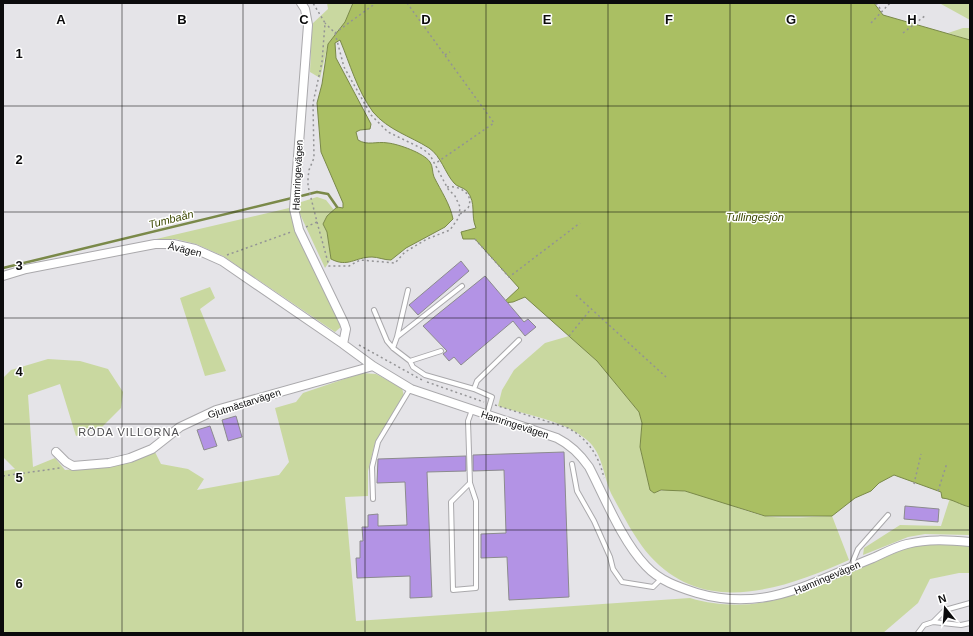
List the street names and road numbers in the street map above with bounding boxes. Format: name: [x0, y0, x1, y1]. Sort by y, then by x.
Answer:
street label: Hamringevägen: [290, 139, 305, 211]
street label: Åvägen: [167, 239, 203, 259]
street label: Gjutmästarvägen: [206, 386, 282, 420]
street label: Hamringevägen: [480, 408, 550, 441]
street label: Hamringevägen: [793, 559, 862, 596]

